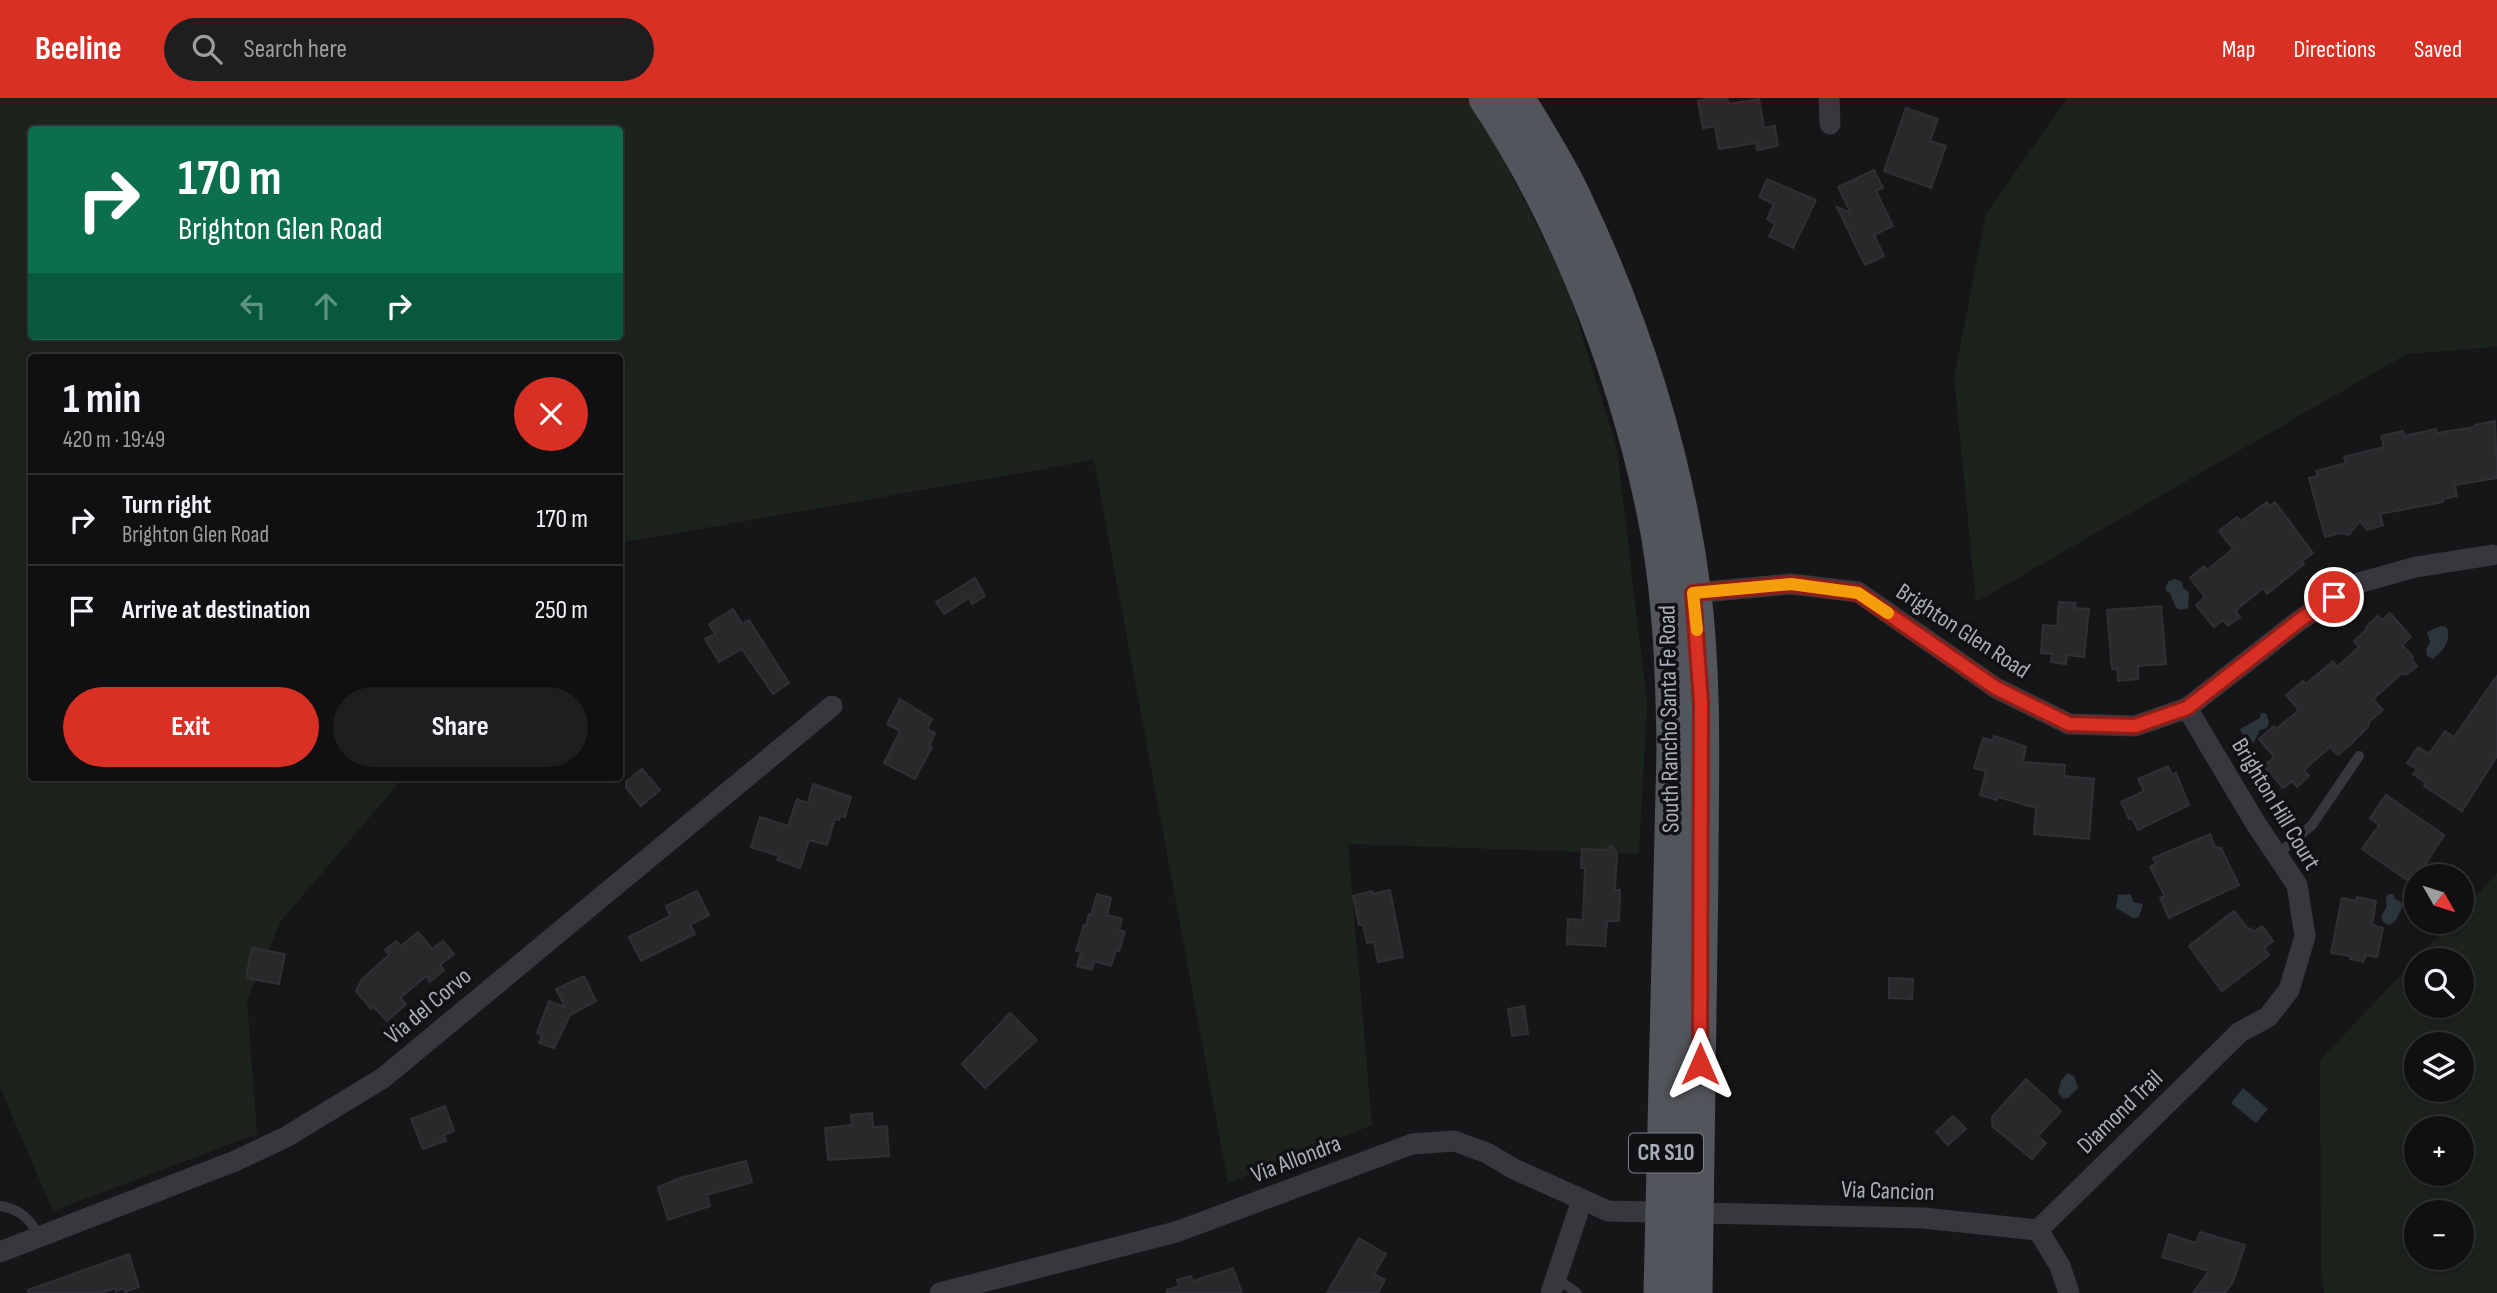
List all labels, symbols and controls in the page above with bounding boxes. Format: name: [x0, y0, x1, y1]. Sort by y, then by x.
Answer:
search box: [164, 18, 654, 81]
text: Beeline: [35, 29, 122, 69]
icon: search: [188, 30, 226, 68]
text: Search here: [244, 34, 347, 65]
text: Map: [2222, 35, 2255, 64]
text: Directions: [2293, 35, 2376, 64]
text: Saved: [2414, 35, 2462, 64]
text: 170 m: [178, 150, 282, 209]
icon: right: [63, 154, 154, 245]
text: Brighton Glen Road: [178, 210, 383, 249]
icon: left: [234, 287, 272, 325]
icon: ahead: [307, 287, 345, 325]
icon: right: [380, 287, 418, 325]
text: 1 min: [63, 374, 141, 425]
button: close: [514, 377, 588, 451]
text: 420 m · 19:49: [63, 426, 165, 454]
text: Turn right: [122, 490, 211, 521]
icon: right: [63, 501, 101, 539]
text: 170 m: [536, 504, 588, 535]
text: Brighton Glen Road: [122, 521, 269, 549]
pin: [2304, 567, 2364, 627]
street label: Brighton Glen Road: [1891, 577, 2035, 685]
icon: arrive: [2315, 578, 2353, 616]
icon: arrive: [63, 592, 101, 630]
text: Arrive at destination: [122, 595, 310, 626]
text: 250 m: [534, 595, 588, 626]
street label: South Rancho Santa Fe Road: [1653, 605, 1685, 833]
button: Exit: [63, 687, 319, 767]
button: Share: [333, 687, 588, 767]
street label: Brighton Hill Court: [2225, 733, 2327, 875]
north arrow: [2404, 864, 2474, 934]
map controls: [2404, 864, 2474, 1270]
button: search: [2404, 948, 2474, 1018]
street label: Via del Corvo: [379, 962, 477, 1050]
position arrow: [1663, 1027, 1737, 1101]
button: layers: [2404, 1032, 2474, 1102]
street label: Diamond Trail: [2071, 1064, 2169, 1160]
button: +: [2404, 1116, 2474, 1186]
street label: Via Allondra: [1247, 1129, 1345, 1189]
road number: CR S10: [1629, 1134, 1703, 1172]
street label: Via Cancion: [1841, 1175, 1935, 1207]
button: −: [2404, 1200, 2474, 1270]

